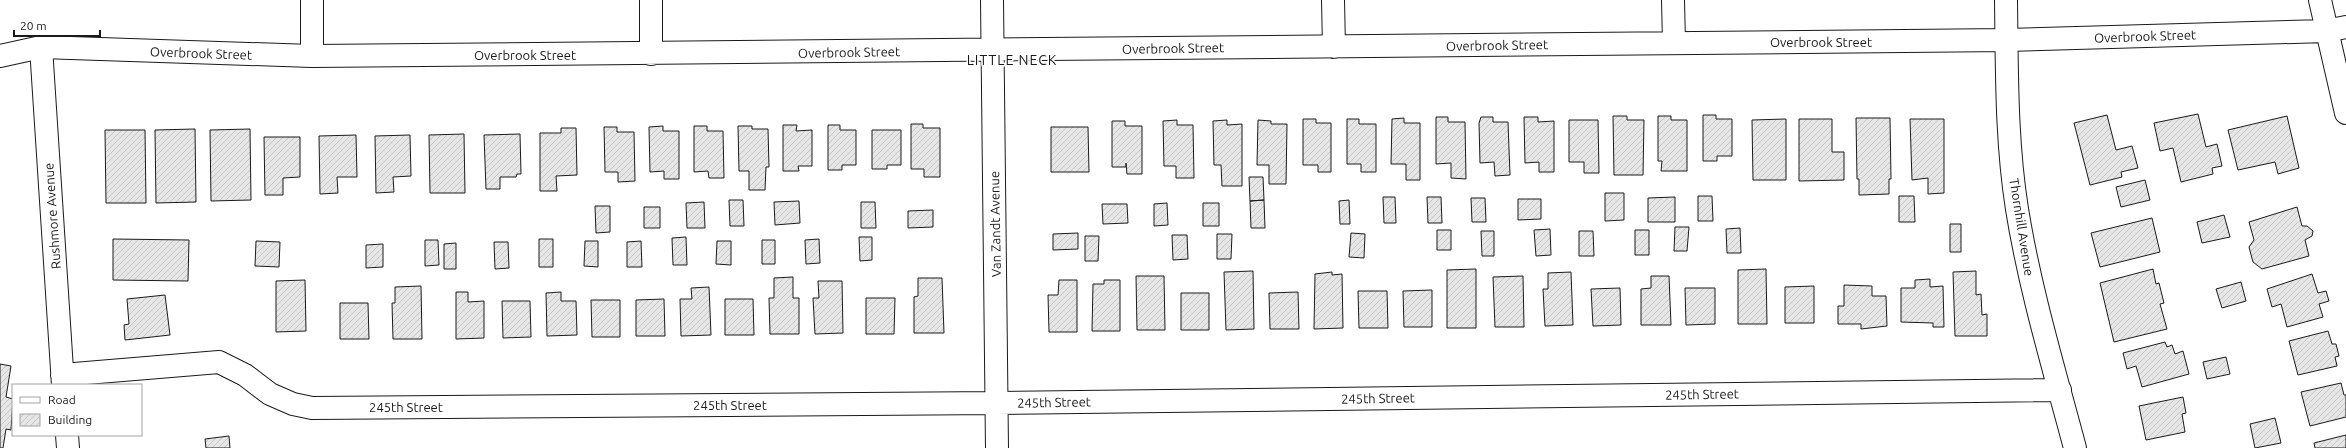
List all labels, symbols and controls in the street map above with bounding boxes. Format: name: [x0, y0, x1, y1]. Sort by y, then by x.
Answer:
scale bar: [14, 12, 100, 38]
text: 20 m: [20, 19, 47, 32]
street label: Overbrook Street: [2094, 27, 2196, 45]
street label: Overbrook Street: [1770, 35, 1872, 49]
street label: Overbrook Street: [1446, 37, 1548, 53]
street label: Overbrook Street: [1122, 40, 1224, 56]
street label: Overbrook Street: [150, 44, 252, 62]
street label: Overbrook Street: [798, 44, 900, 60]
street label: Overbrook Street: [474, 48, 576, 62]
district label: LITTLE NECK: [967, 52, 1057, 68]
street label: Rushmore Avenue: [41, 163, 63, 269]
street label: Van Zandt Avenue: [987, 171, 1003, 277]
street label: Thornhill Avenue: [2007, 177, 2037, 277]
legend: [12, 384, 142, 436]
street label: 245th Street: [1665, 386, 1739, 402]
street label: 245th Street: [1341, 390, 1415, 406]
text: Road: [48, 393, 76, 406]
street label: 245th Street: [1017, 394, 1091, 410]
street label: 245th Street: [693, 398, 767, 412]
street label: 245th Street: [369, 400, 443, 414]
text: Building: [48, 413, 92, 426]

